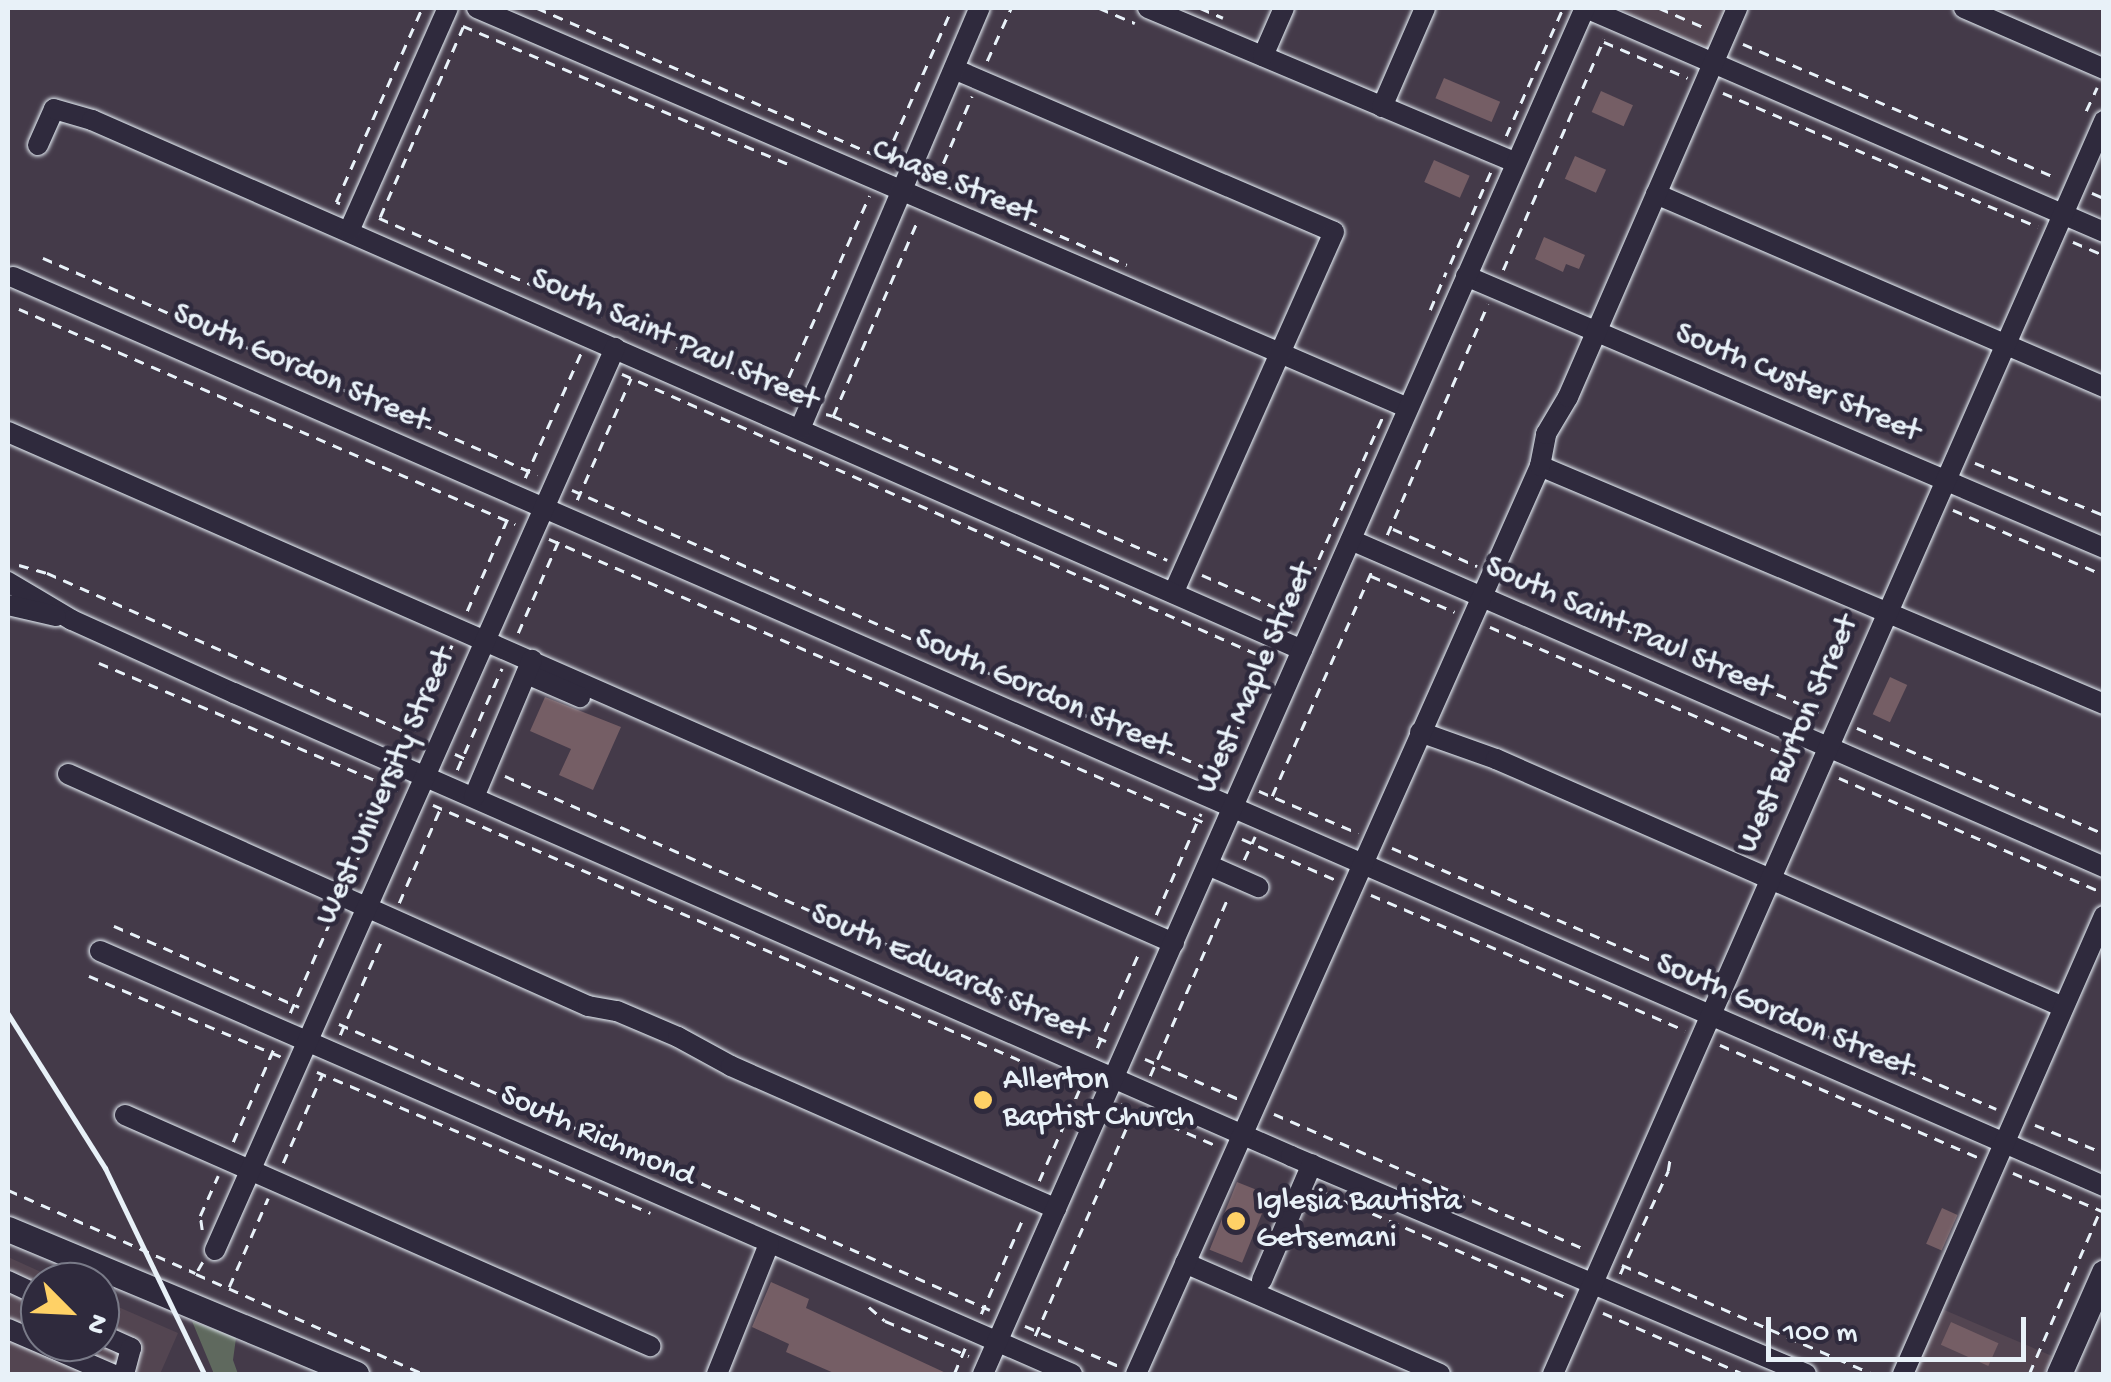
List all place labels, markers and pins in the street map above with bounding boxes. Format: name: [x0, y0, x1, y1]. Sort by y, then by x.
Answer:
place label: Allerton Baptist Church: [1003, 1063, 1194, 1138]
marker: Allerton Baptist Church: [972, 1089, 994, 1111]
place label: Iglesia Bautista Getsemani: [1256, 1184, 1461, 1259]
marker: Iglesia Bautista Getsemani: [1225, 1210, 1247, 1232]

